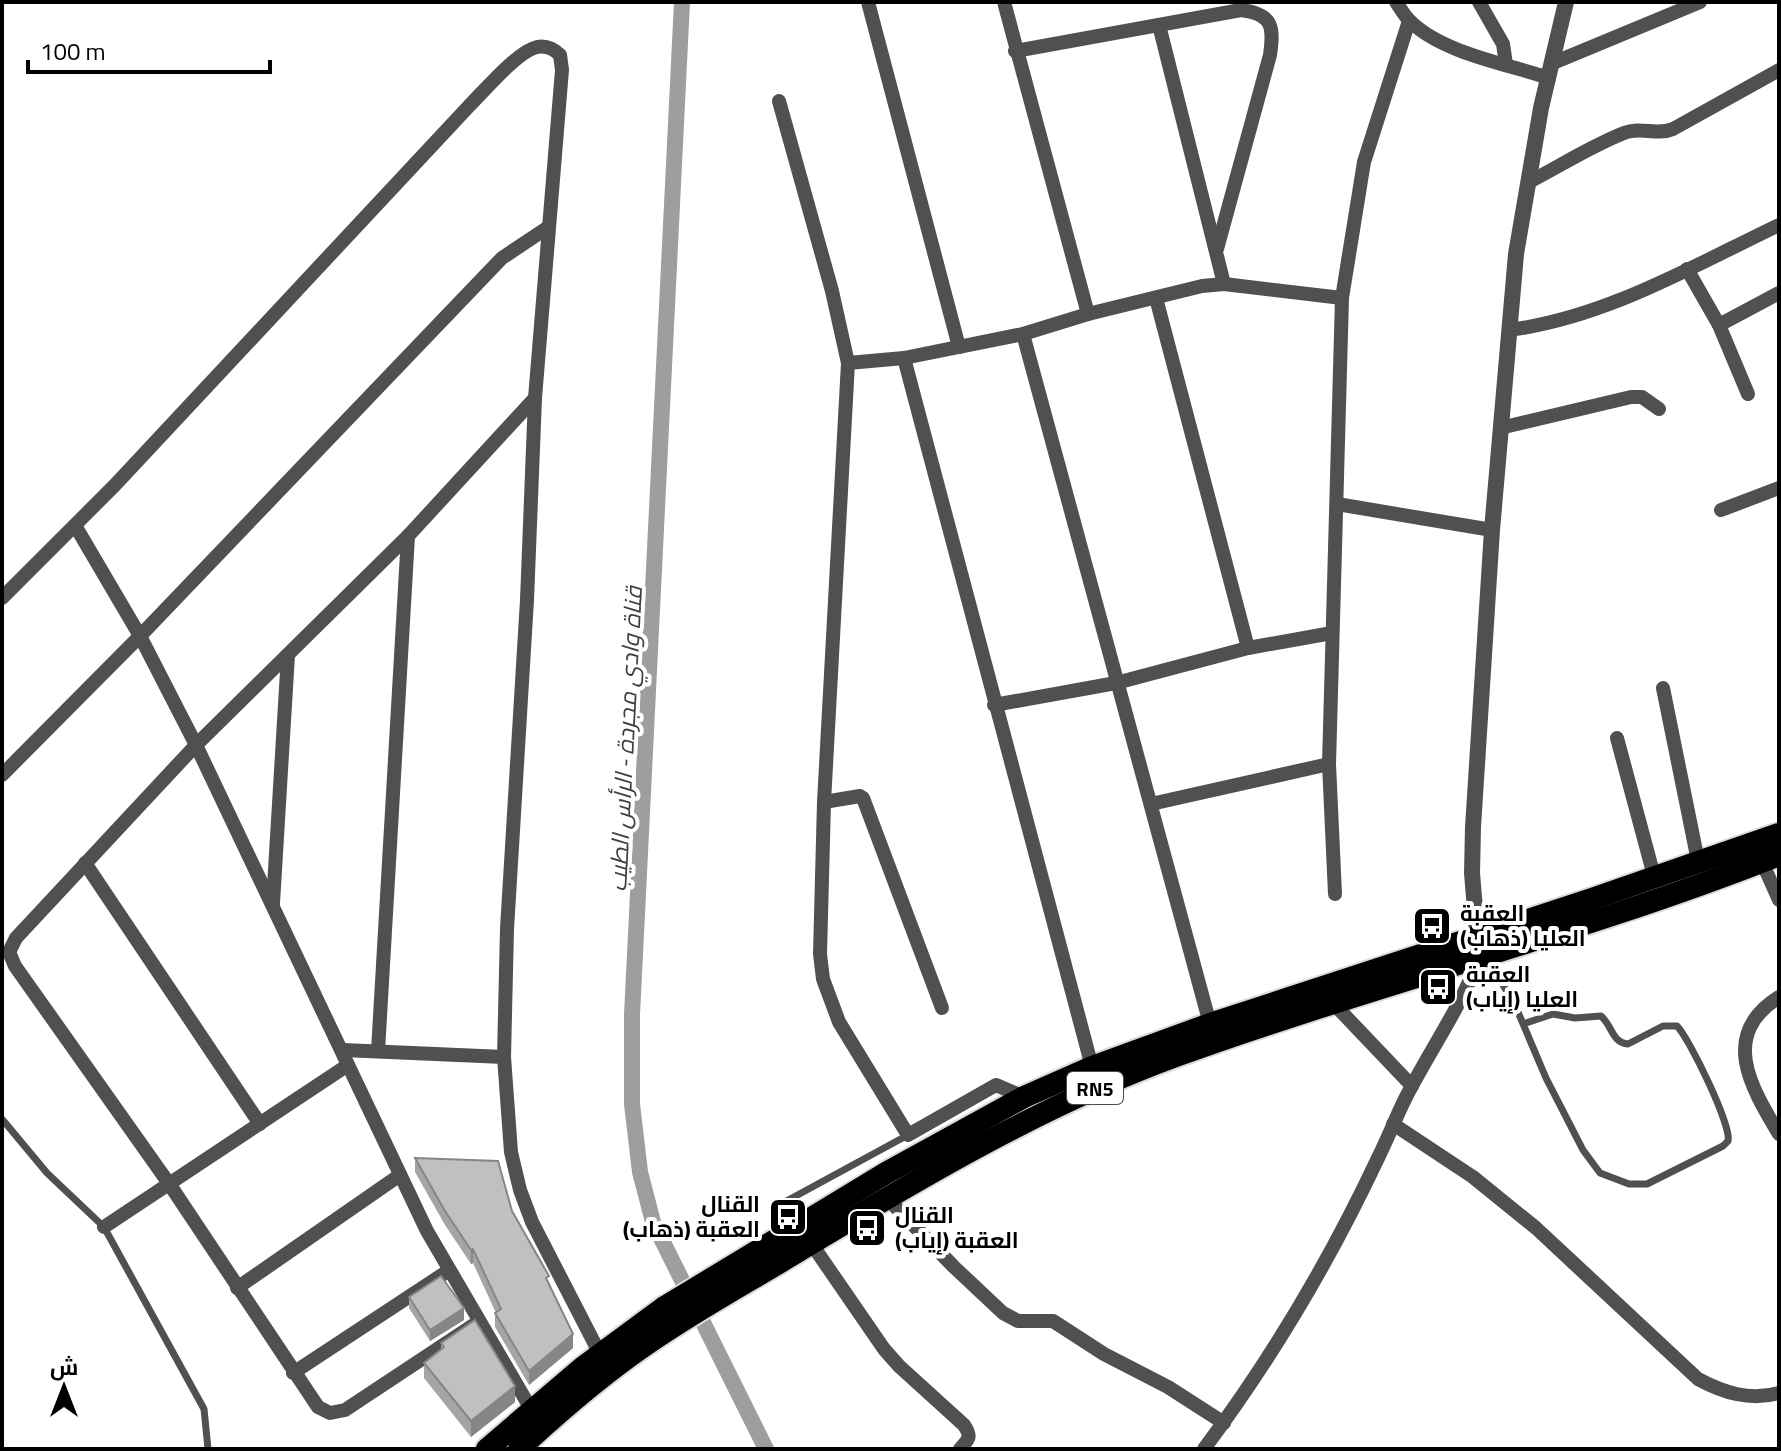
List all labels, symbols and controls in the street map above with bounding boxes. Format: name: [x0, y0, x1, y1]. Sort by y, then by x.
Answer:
scale bar: [28, 24, 270, 74]
text: 100 m: [40, 33, 106, 69]
water label: قناة وادي مجردة - الرأس الطيب: [599, 584, 653, 893]
place label: العقبة العليا (ذهاب): [1460, 896, 1586, 955]
bus stop icon: العقبة العليا (ذهاب): [1411, 905, 1453, 947]
place label: العقبة العليا (إياب): [1466, 957, 1578, 1016]
bus stop icon: العقبة العليا (إياب): [1417, 966, 1459, 1008]
road number: RN5: [1067, 1072, 1123, 1104]
place label: القنال العقبة (ذهاب): [623, 1187, 760, 1246]
bus stop icon: القنال العقبة (ذهاب): [767, 1196, 809, 1238]
place label: القنال العقبة (إياب): [895, 1198, 1019, 1257]
bus stop icon: القنال العقبة (إياب): [846, 1207, 888, 1249]
north arrow: [24, 1347, 104, 1427]
text: ش: [50, 1350, 78, 1384]

